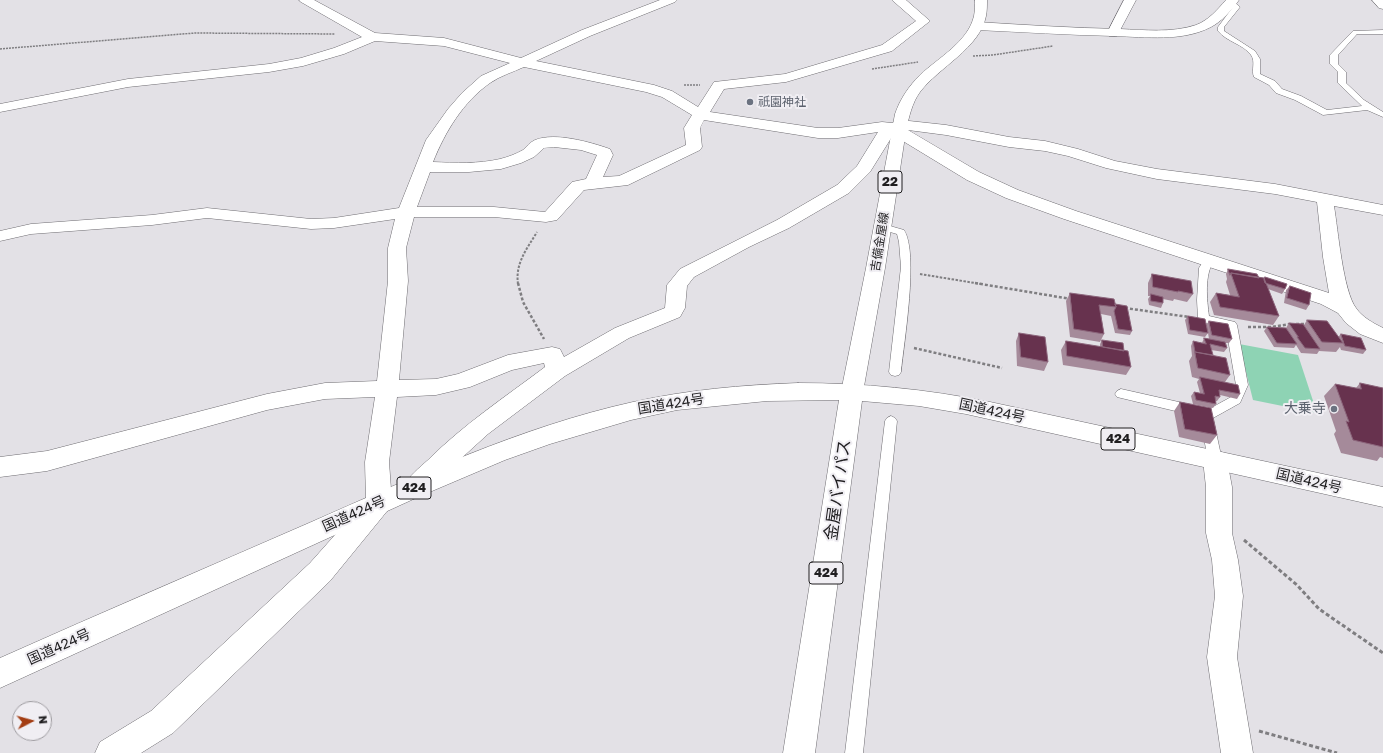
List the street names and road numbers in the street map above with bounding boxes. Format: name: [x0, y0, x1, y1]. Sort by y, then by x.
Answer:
road number: 22: [878, 171, 902, 193]
street label: 吉備金屋線: [868, 211, 892, 273]
street label: 国道424号: [636, 390, 706, 418]
street label: 国道424号: [957, 396, 1027, 426]
road number: 424: [1101, 428, 1135, 450]
street label: 金屋バイパス: [821, 438, 855, 542]
street label: 国道424号: [1274, 465, 1344, 497]
road number: 424: [397, 477, 431, 499]
street label: 国道424号: [320, 493, 388, 535]
road number: 424: [809, 562, 843, 584]
street label: 国道424号: [25, 626, 93, 668]

